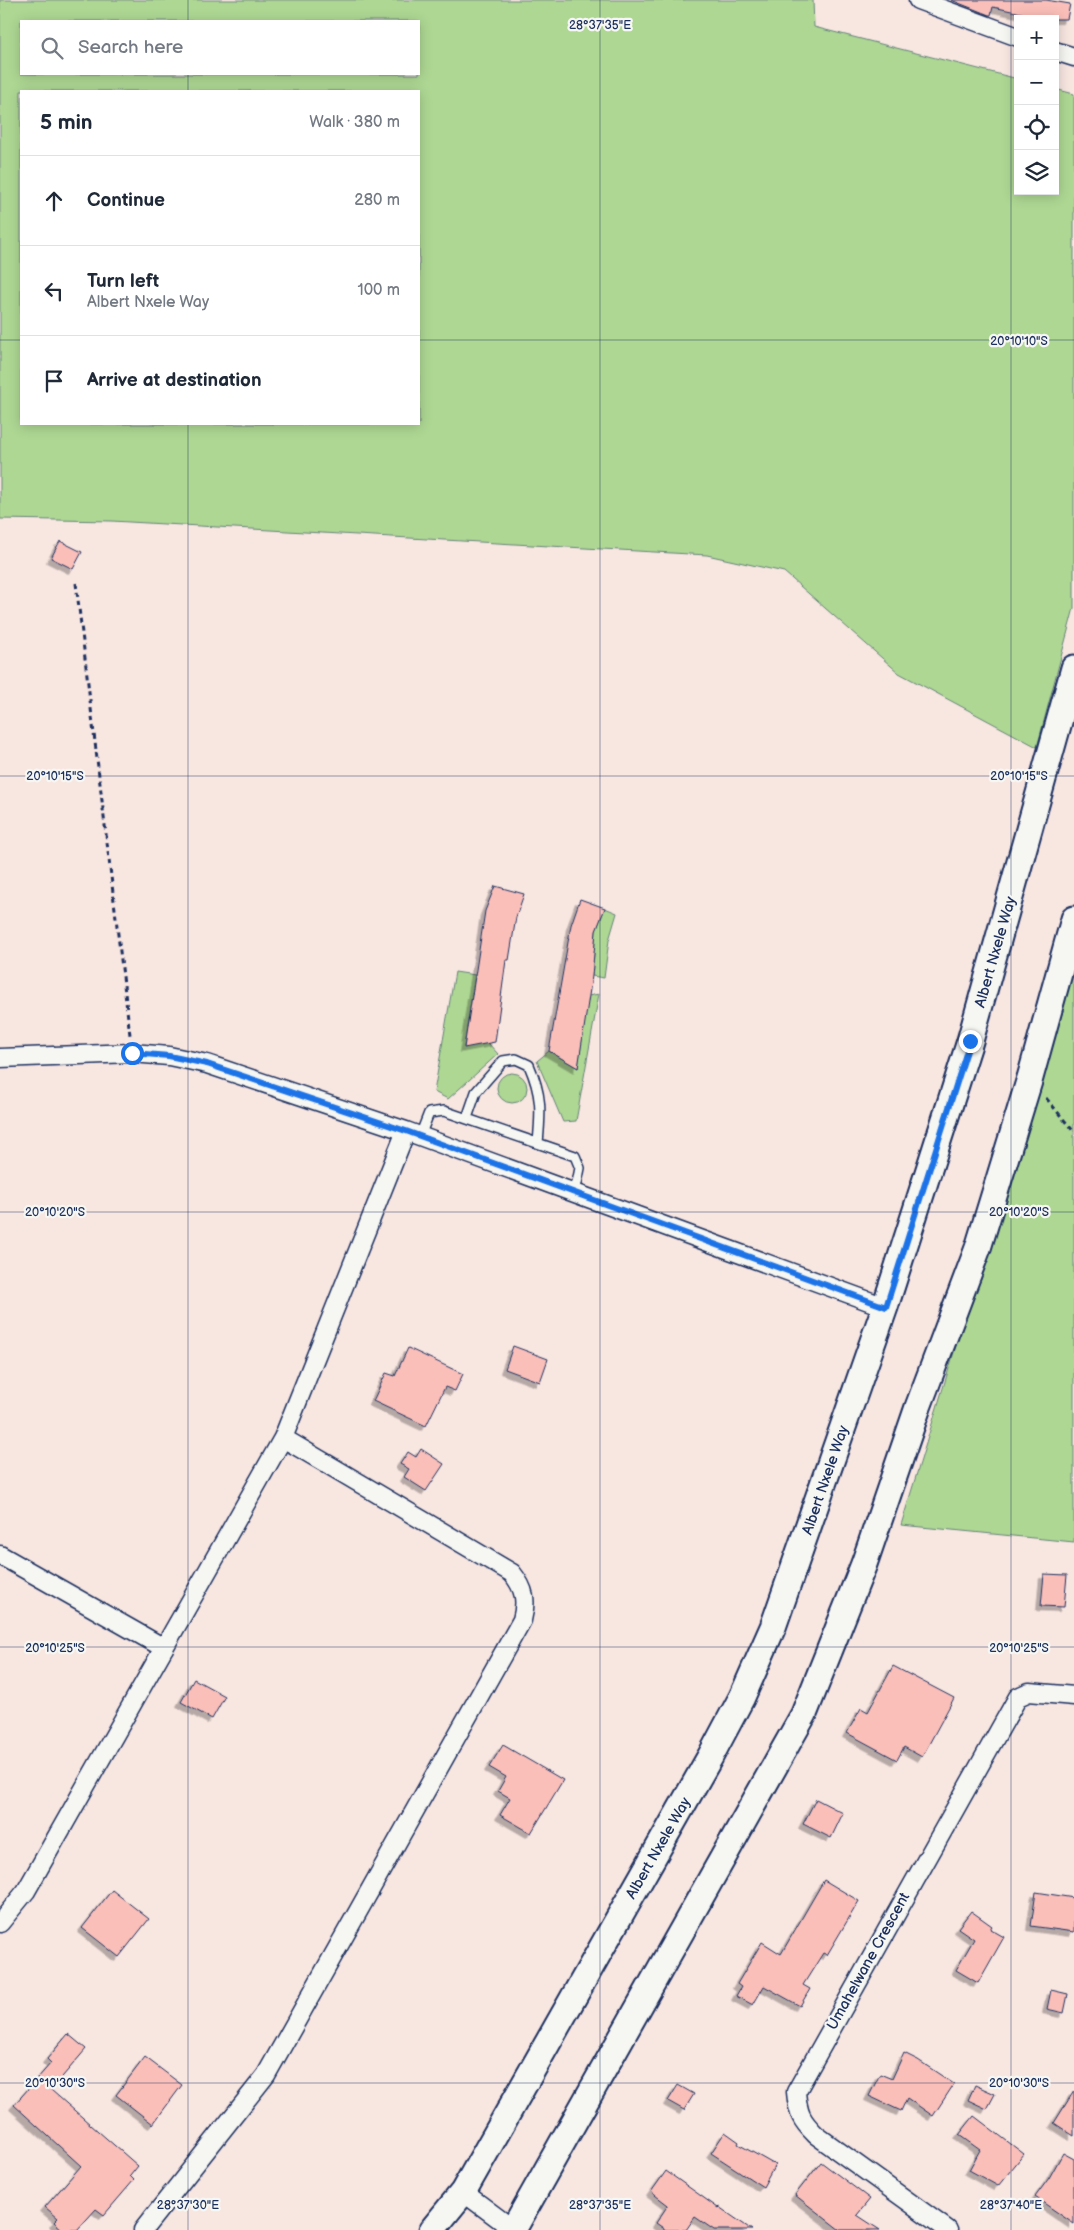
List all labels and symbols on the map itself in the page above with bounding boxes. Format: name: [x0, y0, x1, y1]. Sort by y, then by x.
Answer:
text: 28°37'35"E: [569, 18, 631, 33]
text: 20°10'10"S: [990, 334, 1048, 349]
text: 20°10'15"S: [26, 769, 84, 784]
text: 20°10'15"S: [990, 769, 1048, 784]
street label: Albert Nxele Way: [971, 894, 1020, 1010]
route end: [959, 1030, 982, 1053]
route start: [121, 1042, 144, 1065]
text: 20°10'20"S: [25, 1205, 85, 1220]
text: 20°10'20"S: [989, 1205, 1049, 1220]
street label: Albert Nxele Way: [798, 1423, 853, 1537]
text: 20°10'25"S: [25, 1641, 85, 1656]
text: 20°10'25"S: [989, 1641, 1049, 1656]
street label: Albert Nxele Way: [622, 1794, 695, 1903]
street label: Umahelwane Crescent: [823, 1889, 914, 2033]
text: 20°10'30"S: [25, 2076, 85, 2091]
text: 20°10'30"S: [989, 2076, 1049, 2091]
text: 28°37'30"E: [157, 2198, 219, 2213]
text: 28°37'35"E: [569, 2198, 631, 2213]
text: 28°37'40"E: [980, 2198, 1042, 2213]

